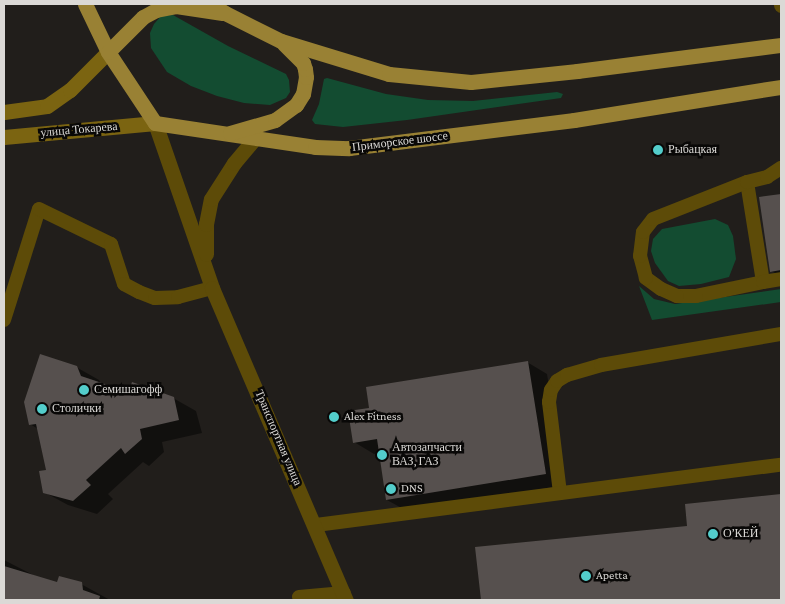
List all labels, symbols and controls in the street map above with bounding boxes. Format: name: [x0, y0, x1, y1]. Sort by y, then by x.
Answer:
street label: улица Токарева: [40, 119, 118, 141]
street label: Приморское шоссе: [351, 129, 449, 155]
place label: Рыбацкая: [668, 143, 717, 157]
marker: Рыбацкая: [652, 144, 664, 156]
place label: Семишагофф: [94, 383, 162, 397]
marker: Семишагофф: [78, 384, 90, 396]
street label: Транспортная улица: [251, 388, 305, 488]
place label: Столички: [52, 402, 101, 416]
marker: Столички: [36, 403, 48, 415]
place label: Alex Fitness: [344, 410, 401, 424]
marker: Alex Fitness: [328, 411, 340, 423]
place label: Автозапчасти ВАЗ, ГАЗ: [392, 441, 462, 469]
marker: Автозапчасти ВАЗ, ГАЗ: [376, 449, 388, 461]
place label: DNS: [401, 482, 423, 496]
marker: DNS: [385, 483, 397, 495]
place label: О’КЕЙ: [723, 527, 759, 541]
marker: О’КЕЙ: [707, 528, 719, 540]
place label: Apetta: [596, 569, 628, 583]
marker: Apetta: [580, 570, 592, 582]

